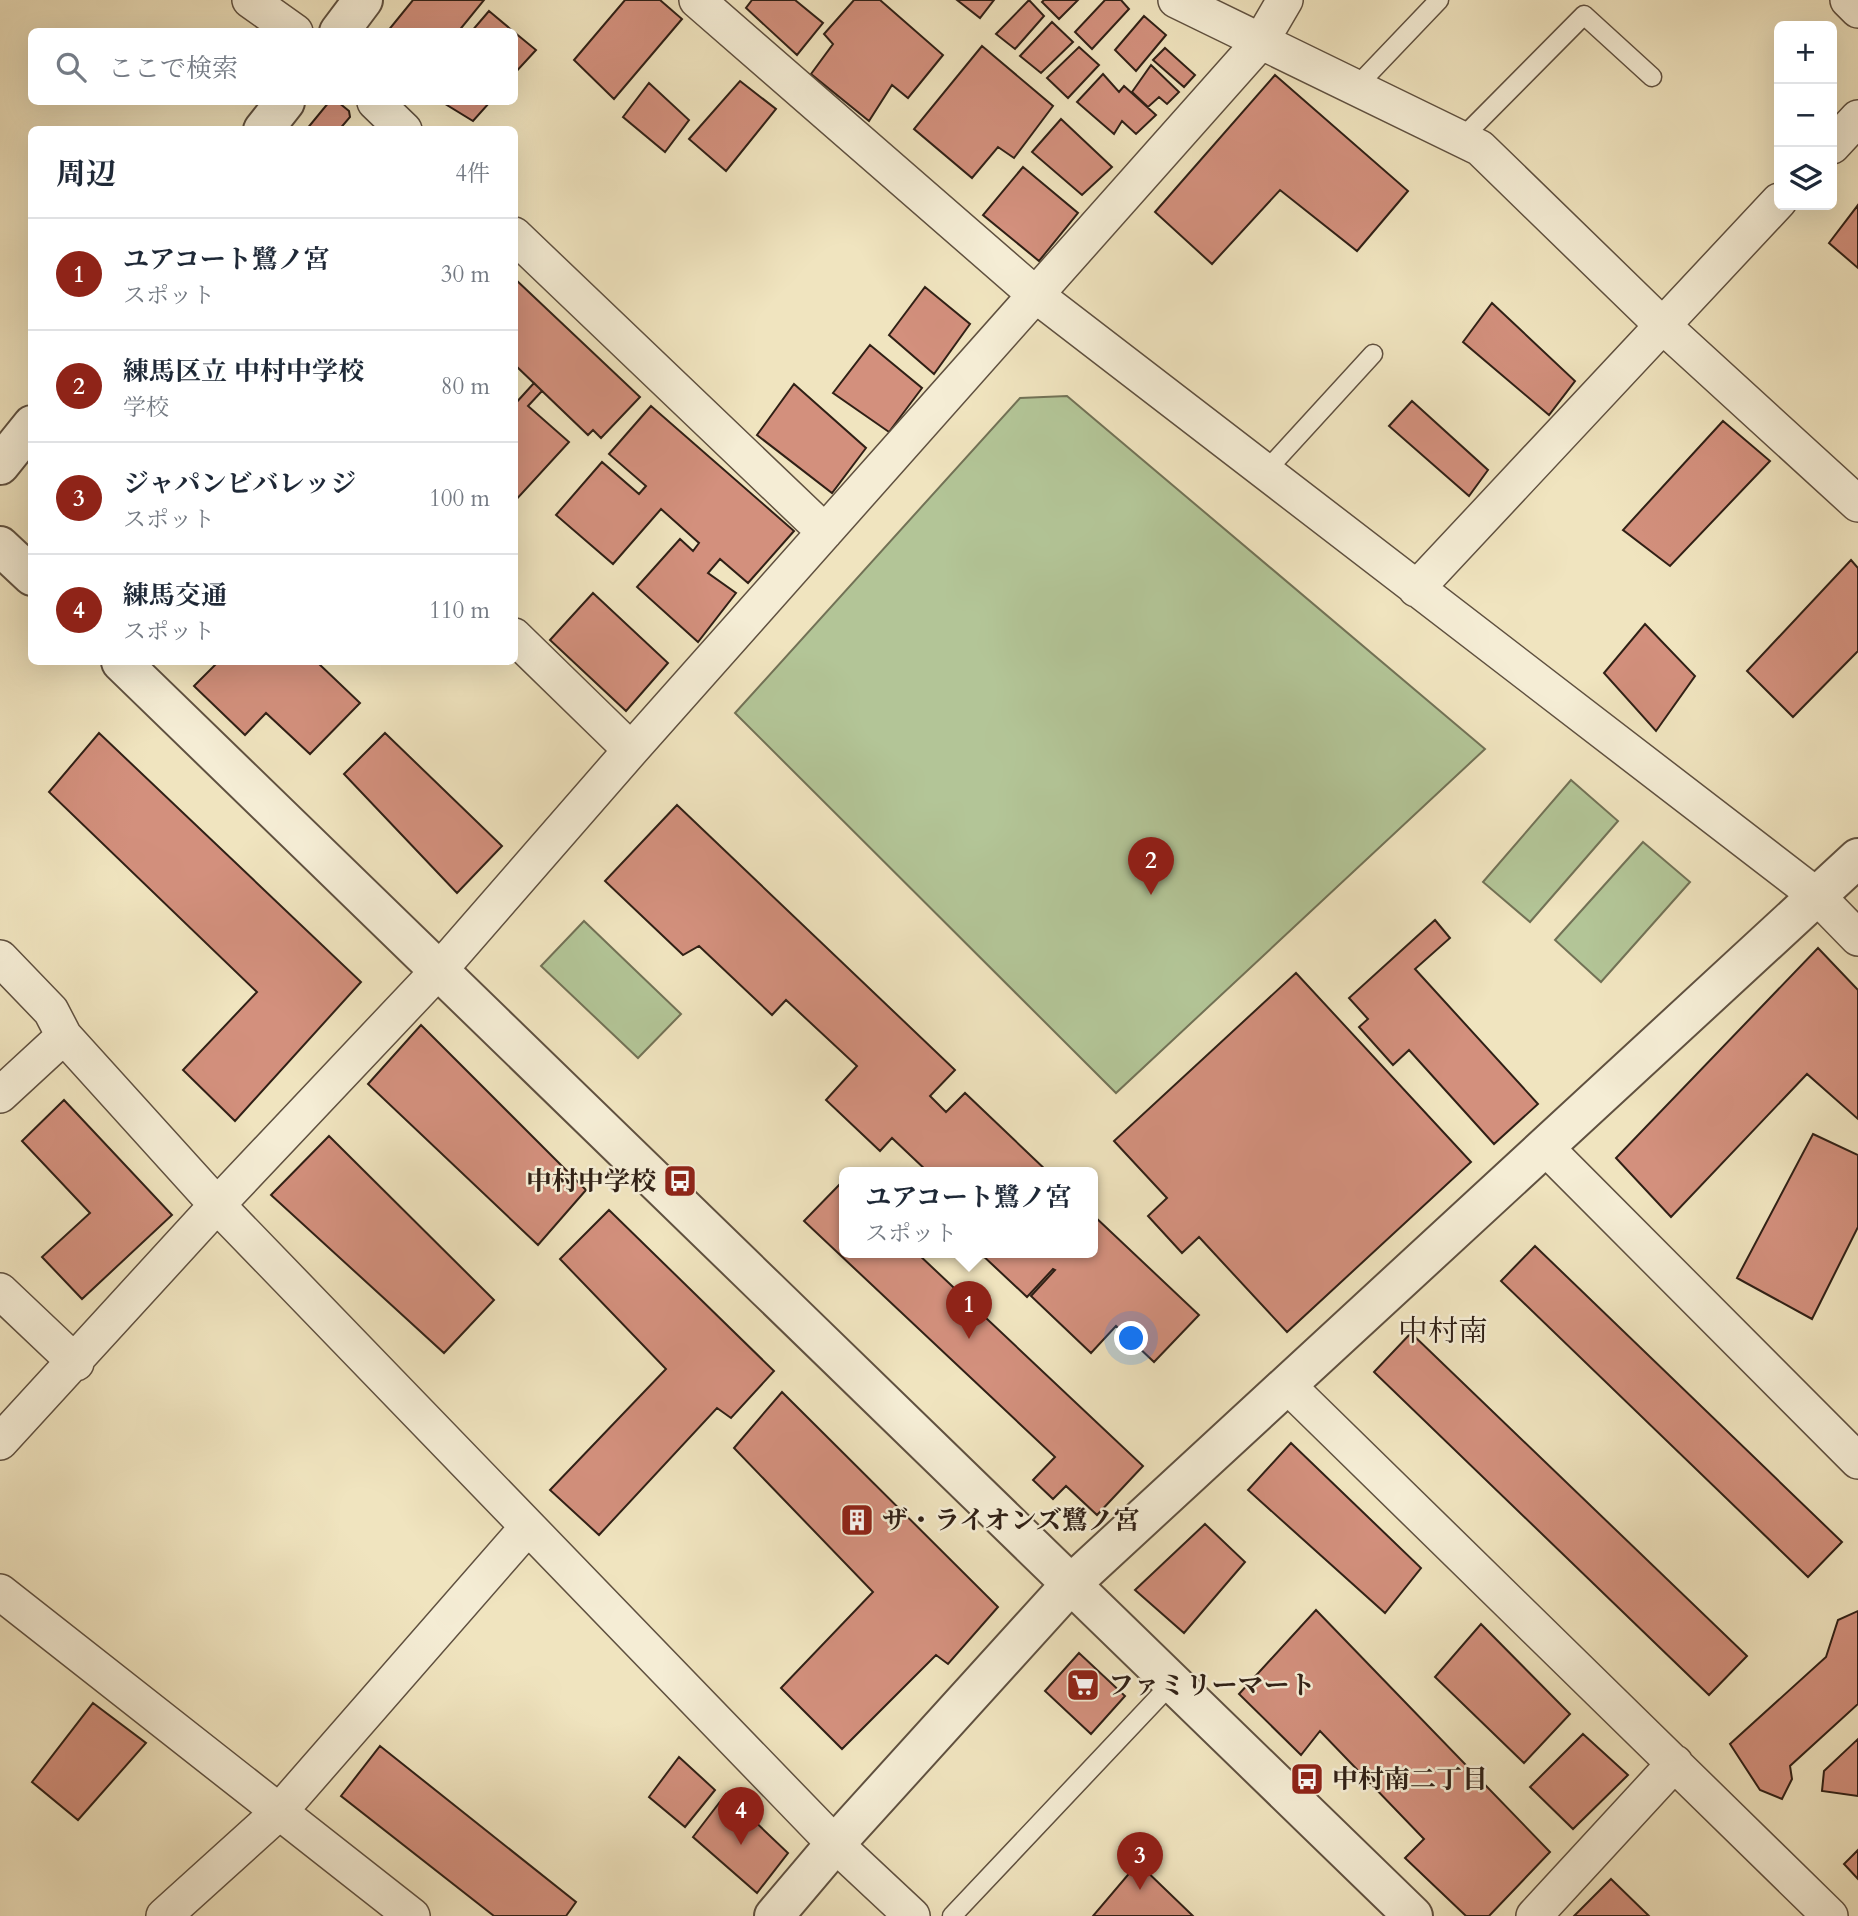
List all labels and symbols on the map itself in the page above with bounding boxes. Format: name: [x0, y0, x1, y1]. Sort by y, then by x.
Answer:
pin: 2: [1128, 837, 1174, 895]
bus stop icon: 中村中学校: [661, 1162, 699, 1200]
place label: 中村中学校: [526, 1164, 656, 1199]
pin: 1: [946, 1281, 992, 1339]
district label: 中村南: [1398, 1311, 1488, 1352]
your location: [1114, 1321, 1148, 1355]
building icon: ザ・ライオンズ鷺ノ宮: [838, 1501, 876, 1539]
place label: ザ・ライオンズ鷺ノ宮: [882, 1503, 1140, 1538]
supermarket icon: ファミリーマート: [1064, 1666, 1102, 1704]
place label: ファミリーマート: [1108, 1668, 1315, 1703]
bus stop icon: 中村南二丁目: [1288, 1760, 1326, 1798]
place label: 中村南二丁目: [1332, 1762, 1488, 1797]
pin: 4: [718, 1787, 764, 1845]
pin: 3: [1117, 1832, 1163, 1890]

